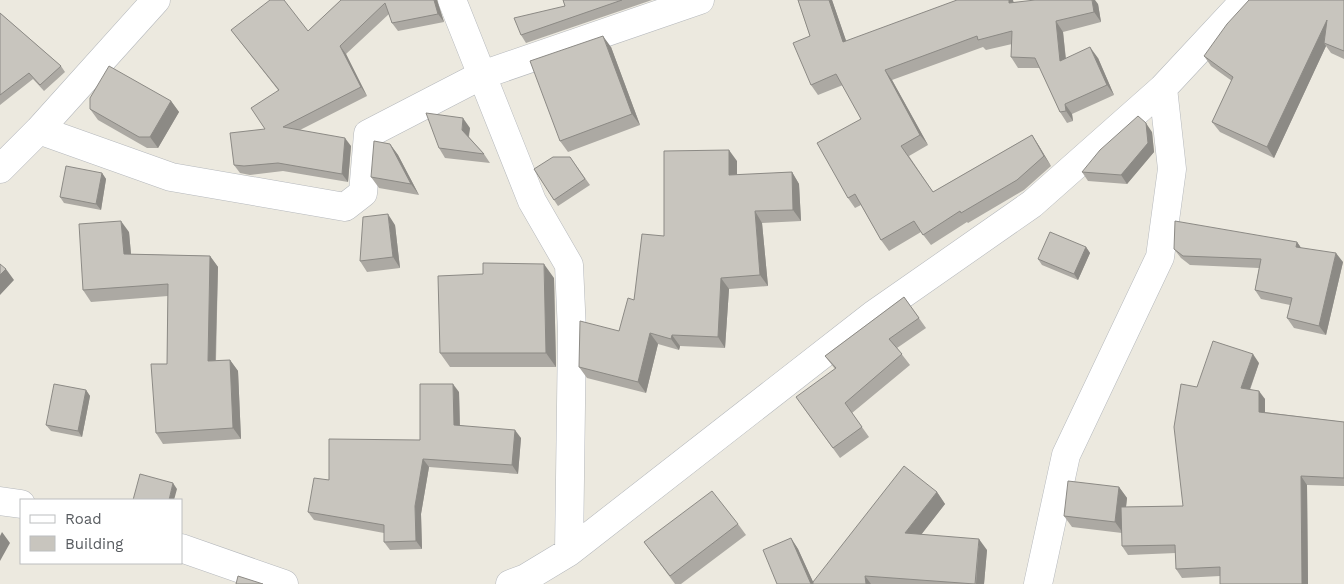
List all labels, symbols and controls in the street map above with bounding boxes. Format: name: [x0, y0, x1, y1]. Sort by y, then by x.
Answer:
legend: [20, 499, 182, 564]
text: Road: [65, 510, 102, 528]
text: Building: [65, 535, 123, 553]

